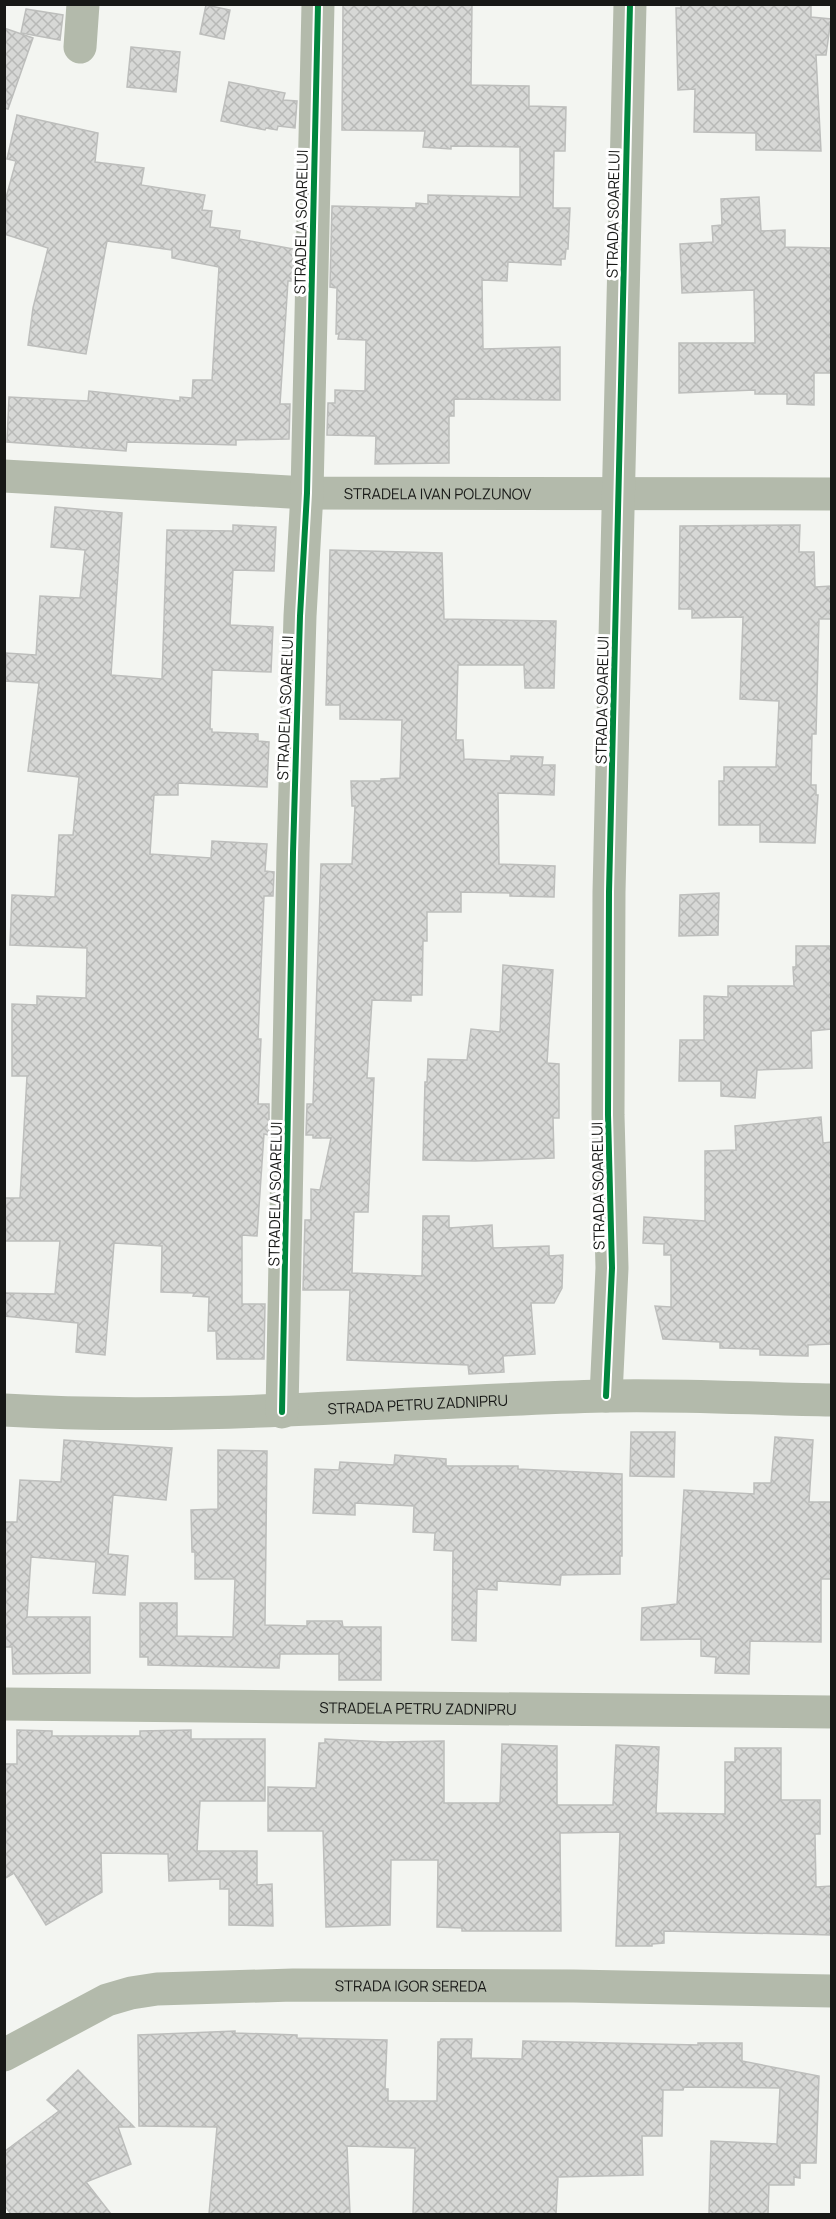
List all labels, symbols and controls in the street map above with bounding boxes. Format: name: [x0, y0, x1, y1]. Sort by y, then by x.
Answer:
street label: STRADELA SOARELUI: [289, 149, 313, 295]
street label: STRADA SOARELUI: [601, 150, 625, 278]
street label: STRADELA IVAN POLZUNOV: [344, 483, 531, 504]
street label: STRADELA SOARELUI: [272, 635, 298, 781]
street label: STRADA SOARELUI: [590, 636, 614, 764]
street label: STRADELA SOARELUI: [263, 1121, 287, 1267]
street label: STRADA SOARELUI: [586, 1122, 610, 1250]
street label: STRADA PETRU ZADNIPRU: [327, 1389, 508, 1419]
street label: STRADELA PETRU ZADNIPRU: [319, 1697, 517, 1719]
street label: STRADA IGOR SEREDA: [335, 1975, 487, 1996]

